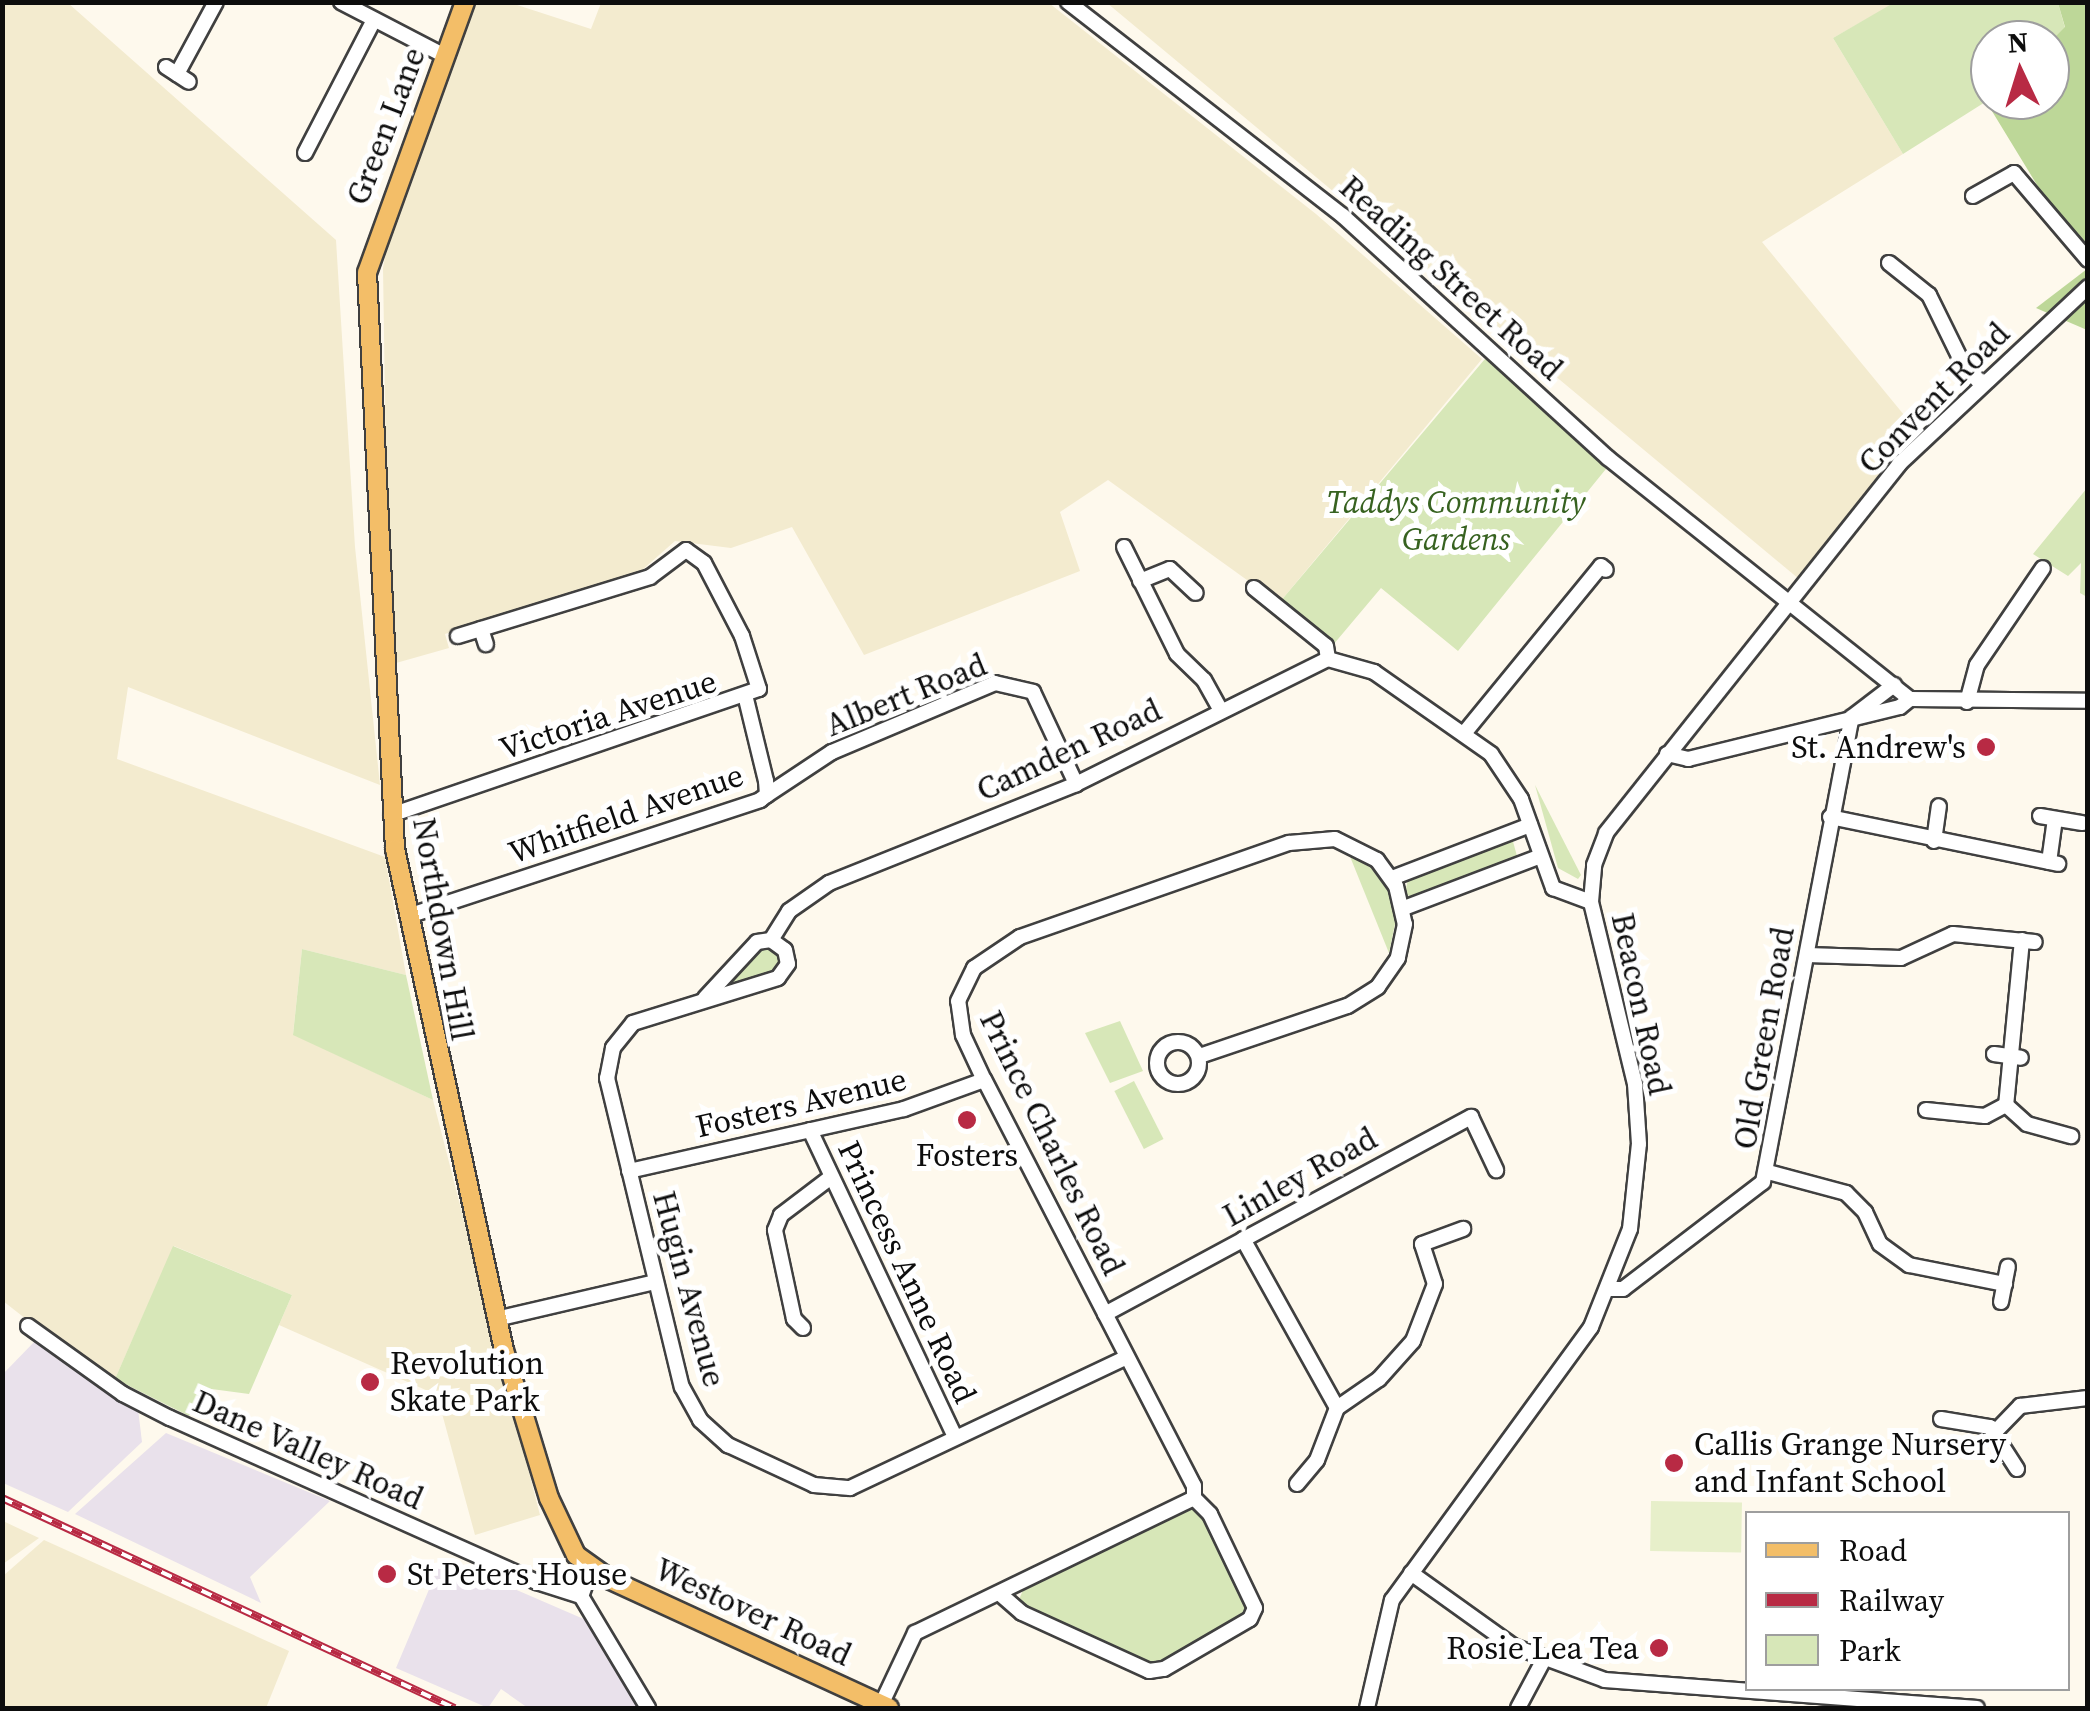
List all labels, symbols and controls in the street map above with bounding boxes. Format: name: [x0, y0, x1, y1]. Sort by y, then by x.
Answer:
north arrow: [1970, 20, 2070, 120]
text: N: [2007, 22, 2030, 62]
street label: Green Lane: [338, 42, 434, 210]
street label: Reading Street Road: [1332, 168, 1570, 388]
street label: Convent Road: [1851, 315, 2017, 481]
park label: Taddys Community Gardens: [1326, 484, 1586, 559]
street label: Albert Road: [820, 645, 992, 745]
street label: Victoria Avenue: [495, 662, 721, 768]
street label: Camden Road: [971, 691, 1167, 809]
place label: St. Andrew's: [1791, 728, 1966, 766]
marker: St. Andrew's: [1975, 736, 1997, 758]
street label: Whitfield Avenue: [504, 756, 748, 872]
street label: Northdown Hill: [405, 815, 481, 1043]
street label: Beacon Road: [1603, 910, 1679, 1098]
street label: Old Green Road: [1726, 924, 1802, 1152]
street label: Prince Charles Road: [971, 1005, 1133, 1281]
street label: Fosters Avenue: [692, 1060, 910, 1146]
marker: Fosters: [956, 1109, 978, 1131]
street label: Linley Road: [1216, 1119, 1384, 1235]
street label: Princess Anne Road: [829, 1135, 985, 1409]
place label: Fosters: [916, 1136, 1018, 1174]
street label: Hugin Avenue: [644, 1187, 734, 1391]
place label: Revolution Skate Park: [390, 1345, 544, 1420]
marker: Revolution Skate Park: [359, 1371, 381, 1393]
street label: Dane Valley Road: [187, 1382, 429, 1518]
place label: Callis Grange Nursery and Infant School: [1694, 1426, 2006, 1501]
marker: Callis Grange Nursery and Infant School: [1663, 1452, 1685, 1474]
legend: [1745, 1511, 2070, 1691]
text: Road: [1839, 1530, 1907, 1571]
street label: Westover Road: [649, 1550, 857, 1674]
place label: St Peters House: [407, 1555, 627, 1593]
marker: St Peters House: [376, 1563, 398, 1585]
text: Railway: [1839, 1580, 1944, 1621]
place label: Rosie Lea Tea: [1446, 1629, 1639, 1667]
text: Park: [1839, 1630, 1901, 1671]
marker: Rosie Lea Tea: [1648, 1637, 1670, 1659]

